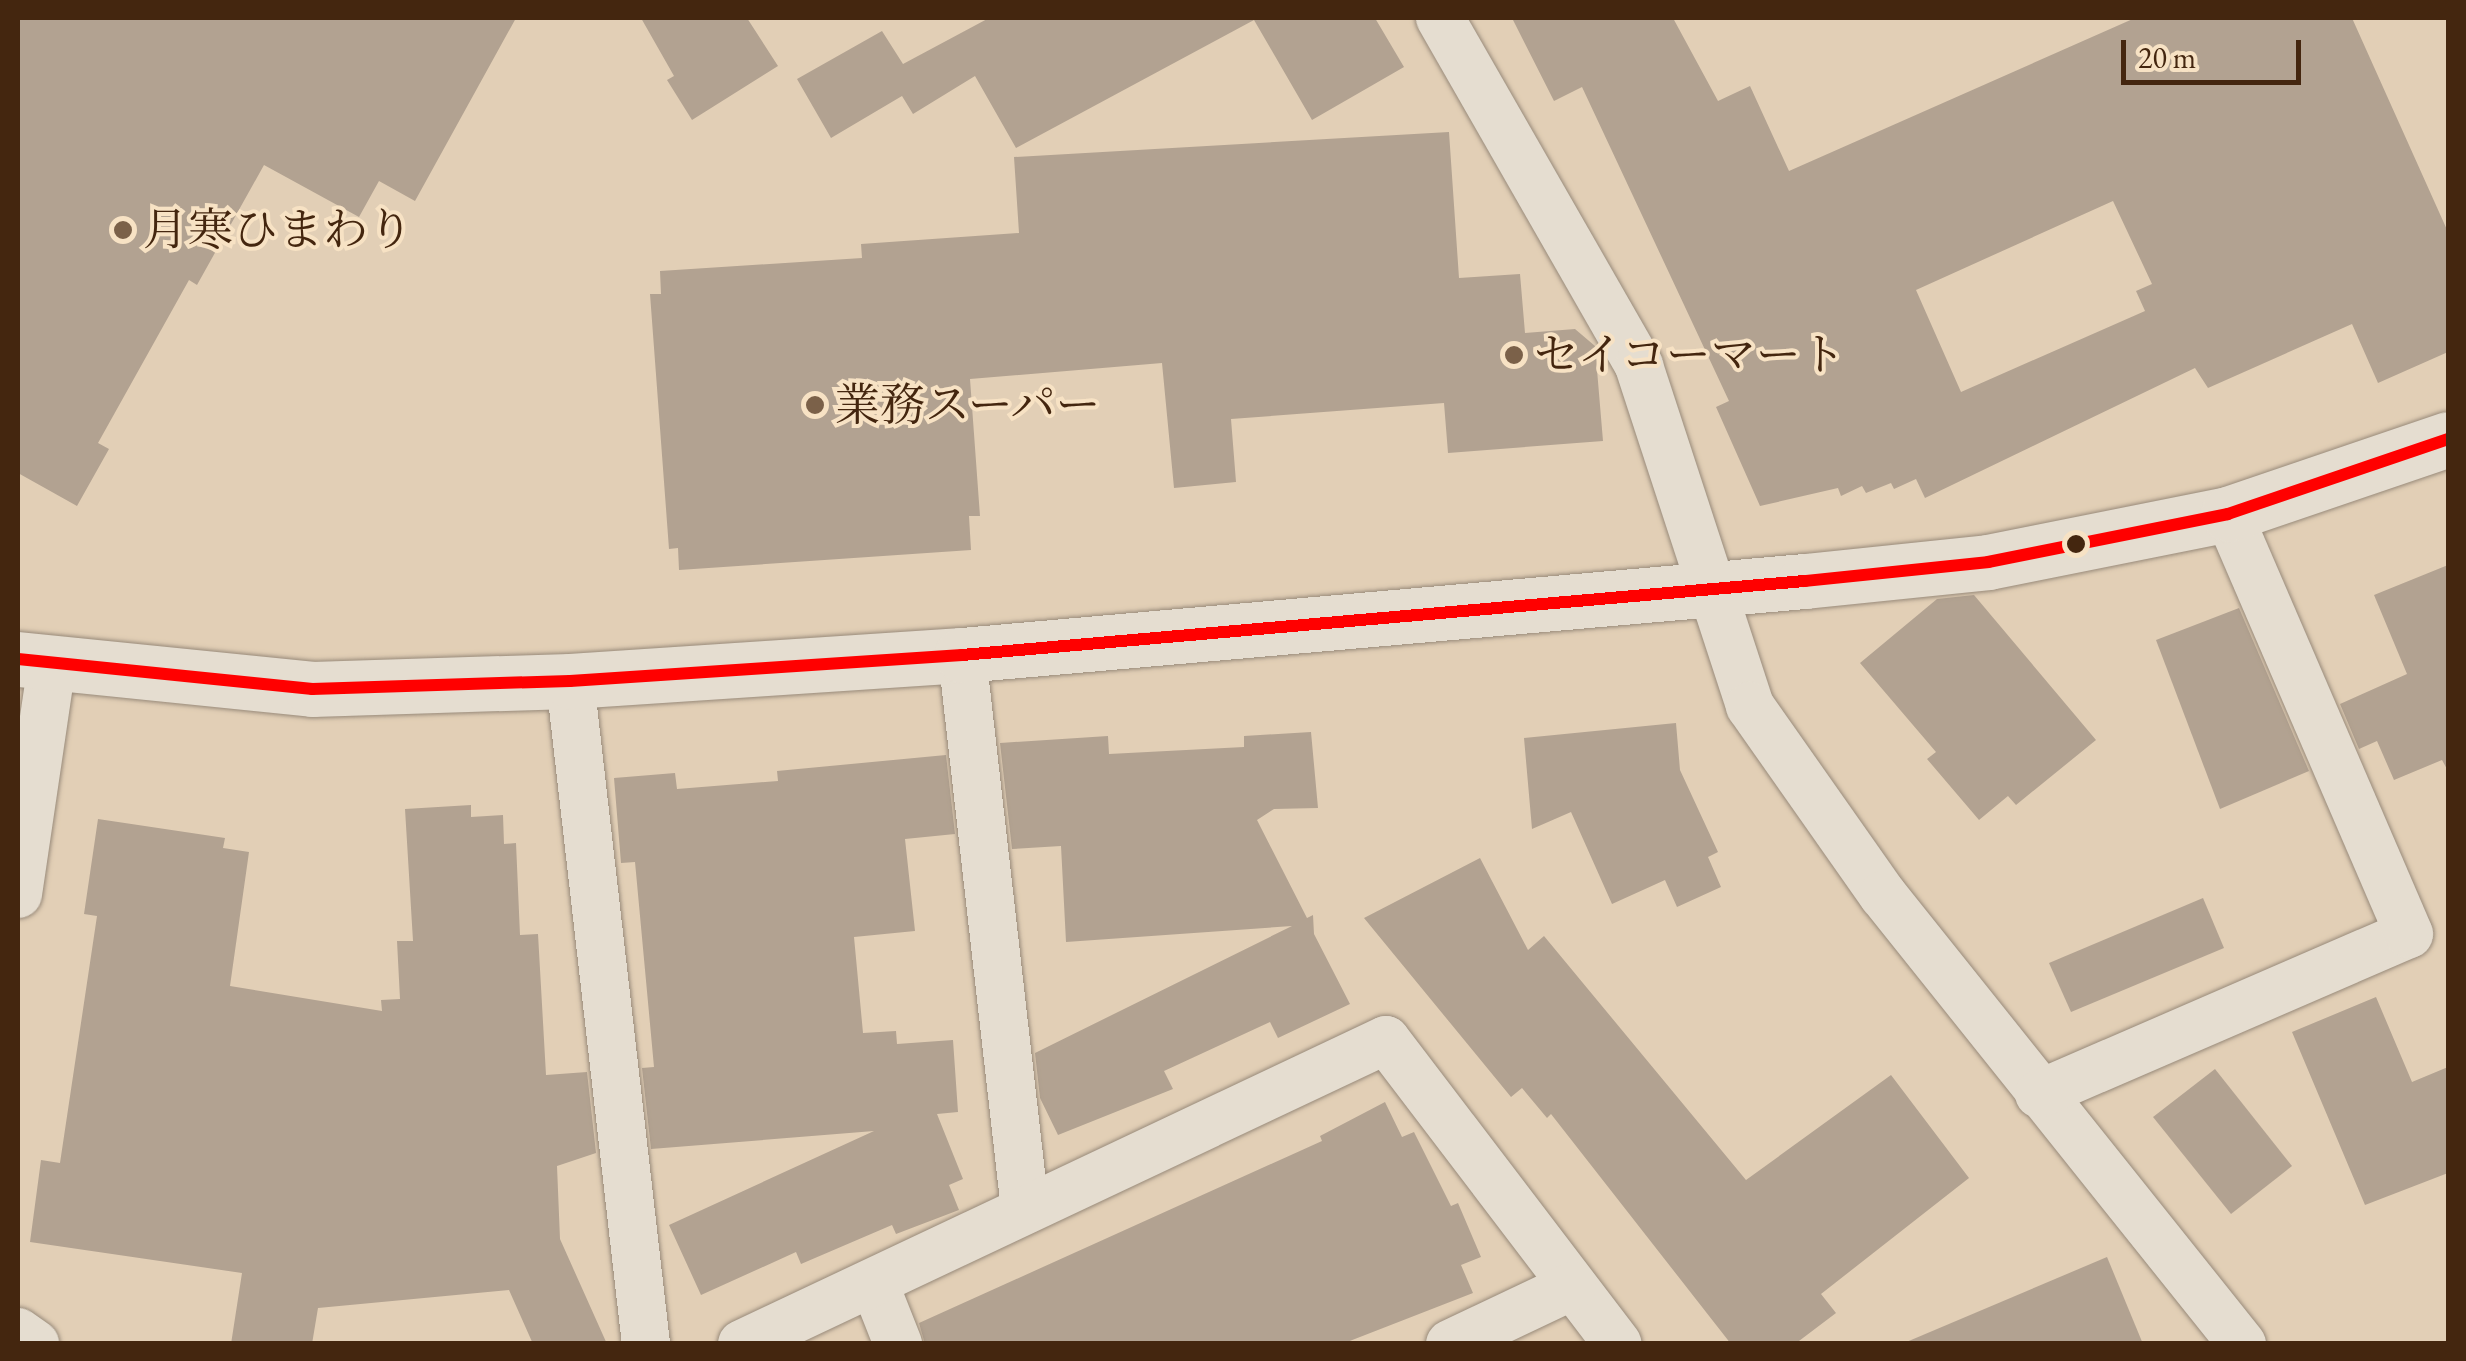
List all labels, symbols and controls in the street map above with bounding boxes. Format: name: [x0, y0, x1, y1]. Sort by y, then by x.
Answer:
scale bar: [2126, 20, 2306, 82]
text: 20 m: [2138, 38, 2196, 77]
place label: 月寒ひまわり: [143, 203, 413, 257]
marker: 月寒ひまわり: [112, 219, 134, 241]
place label: セイコーマート: [1534, 328, 1849, 382]
marker: セイコーマート: [1503, 344, 1525, 366]
place label: 業務スーパー: [835, 378, 1103, 432]
marker: 業務スーパー: [804, 394, 826, 416]
unlabelled marker: [2066, 534, 2086, 554]

